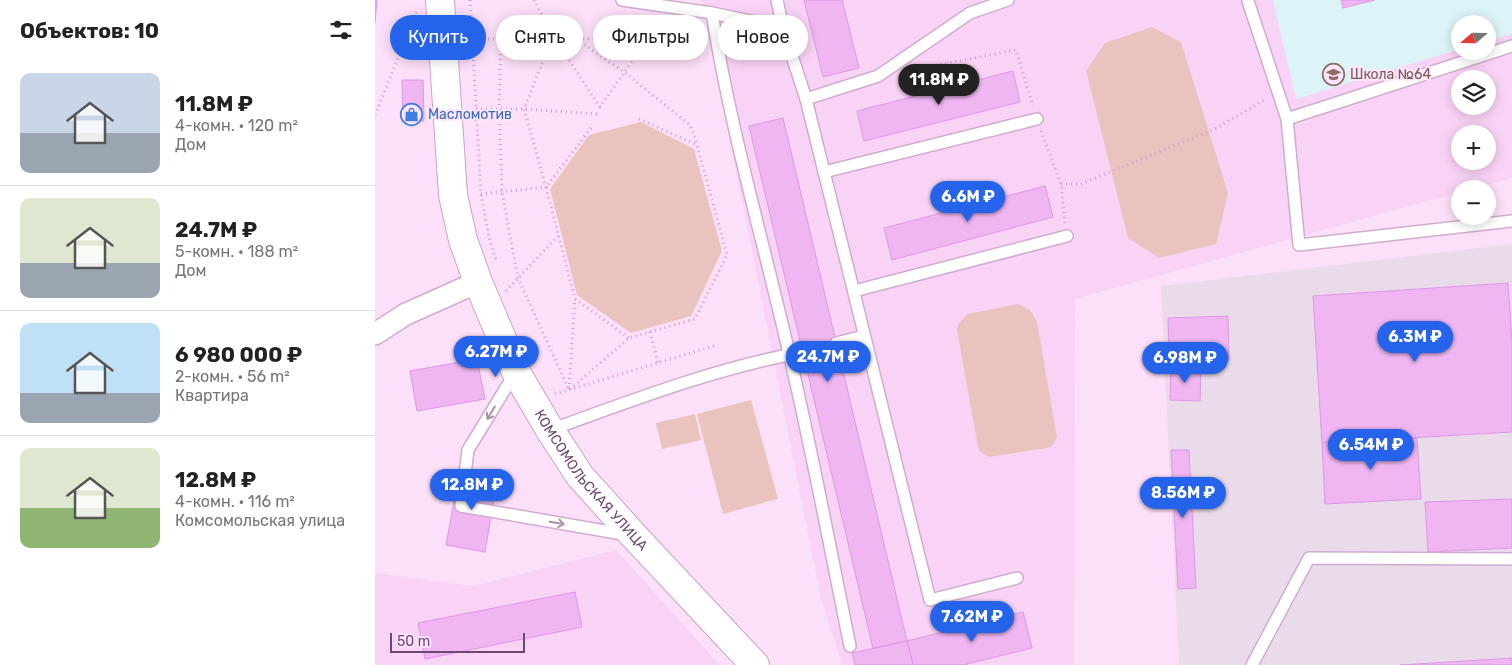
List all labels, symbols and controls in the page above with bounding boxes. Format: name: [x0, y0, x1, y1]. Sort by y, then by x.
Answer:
chip: Купить: [390, 15, 486, 60]
chip: Снять: [496, 15, 583, 60]
chip: Фильтры: [593, 15, 708, 60]
chip: Новое: [718, 15, 808, 60]
north arrow: [1451, 15, 1496, 60]
map controls: [1451, 15, 1496, 225]
icon: filters: [327, 16, 355, 44]
text: Объектов: 10: [20, 18, 159, 43]
school or university icon: Школа №64: [1322, 62, 1346, 86]
pin: 11.8M ₽: [893, 64, 985, 106]
place label: Школа №64: [1350, 66, 1431, 83]
text: 11.8M ₽: [909, 70, 969, 89]
button: layers: [1451, 70, 1496, 115]
text: 11.8M ₽: [175, 91, 253, 116]
icon: home: [60, 93, 120, 153]
shop icon: Масломотив: [400, 102, 424, 126]
place label: Масломотив: [428, 106, 512, 123]
text: 4-комн. · 120 m²: [175, 116, 298, 135]
button: +: [1451, 125, 1496, 170]
text: Дом: [175, 135, 206, 154]
pin: 6.6M ₽: [927, 180, 1009, 223]
button: −: [1451, 180, 1496, 225]
text: 6.6M ₽: [941, 187, 995, 206]
text: 24.7M ₽: [175, 217, 257, 242]
icon: home: [60, 218, 120, 278]
text: 5-комн. · 188 m²: [175, 242, 298, 261]
text: Дом: [175, 261, 206, 280]
pin: 6.3M ₽: [1374, 320, 1456, 363]
text: 6.3M ₽: [1388, 327, 1442, 346]
pin: 6.27M ₽: [450, 336, 542, 378]
pin: 24.7M ₽: [782, 340, 874, 383]
text: 6 980 000 ₽: [175, 342, 302, 367]
text: 6.27M ₽: [465, 342, 527, 361]
pin: 6.98M ₽: [1139, 342, 1231, 384]
icon: home: [60, 343, 120, 403]
text: 24.7M ₽: [797, 347, 859, 366]
text: 6.98M ₽: [1153, 348, 1217, 367]
text: 2-комн. · 56 m²: [175, 367, 290, 386]
text: Квартира: [175, 386, 249, 405]
one-way arrow: [485, 406, 495, 420]
street label: КОМСОМОЛЬСКАЯ УЛИЦА: [531, 406, 652, 554]
pin: 6.54M ₽: [1325, 428, 1417, 471]
text: 6.54M ₽: [1339, 435, 1403, 454]
text: 12.8M ₽: [175, 467, 256, 492]
icon: home: [60, 468, 120, 528]
pin: 12.8M ₽: [426, 468, 518, 511]
text: 12.8M ₽: [441, 475, 503, 494]
pin: 8.56M ₽: [1137, 476, 1229, 519]
text: 8.56M ₽: [1151, 483, 1215, 502]
text: 4-комн. · 116 m²: [175, 492, 295, 511]
text: Комсомольская улица: [175, 511, 345, 530]
one-way arrow: [548, 519, 564, 529]
pin: 7.62M ₽: [926, 600, 1018, 643]
text: 7.62M ₽: [941, 607, 1003, 626]
scale bar: [390, 630, 525, 653]
text: 50 m: [397, 633, 430, 650]

